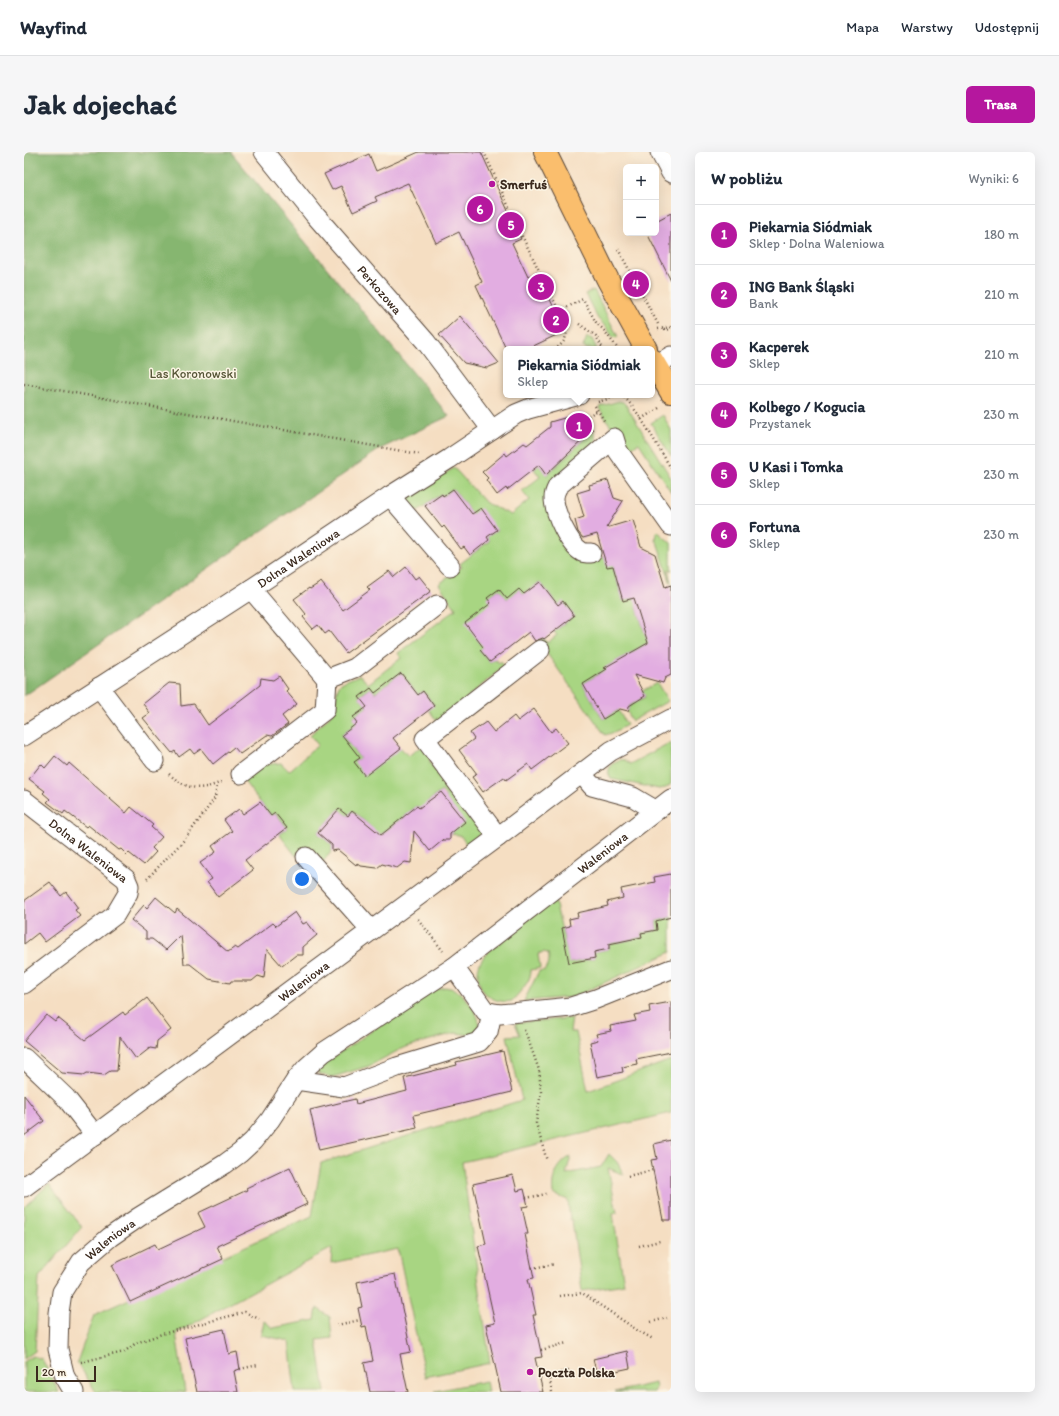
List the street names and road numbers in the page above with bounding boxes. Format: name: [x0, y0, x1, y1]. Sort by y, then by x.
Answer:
street label: Perkozowa: [354, 262, 405, 317]
street label: Dolna Waleniowa: [254, 525, 343, 591]
street label: Dolna Waleniowa: [46, 815, 131, 886]
street label: Waleniowa: [574, 828, 631, 877]
street label: Waleniowa: [275, 957, 332, 1005]
street label: Waleniowa: [82, 1215, 138, 1263]

